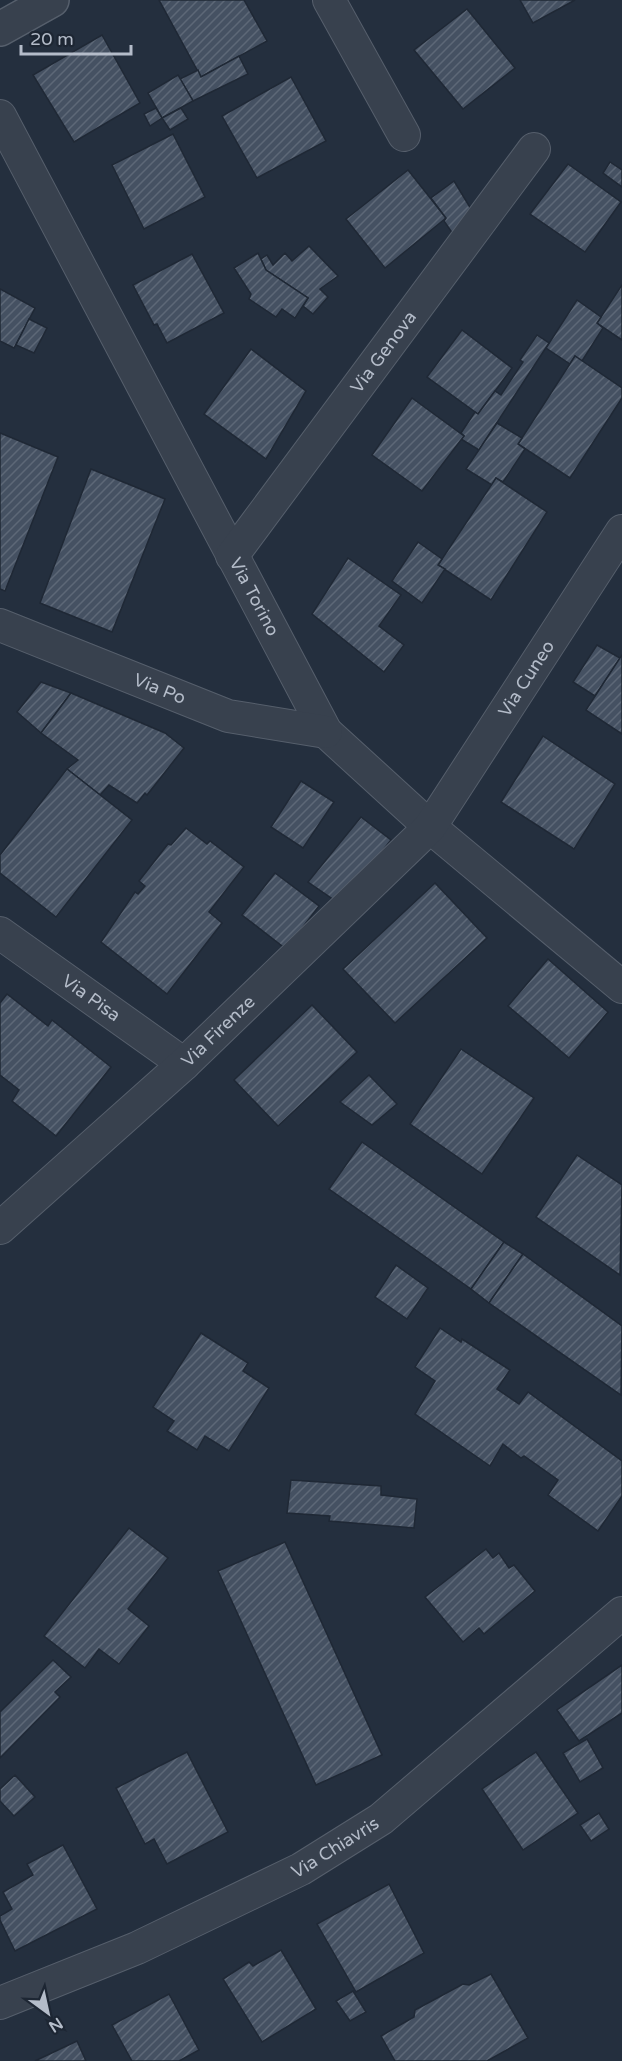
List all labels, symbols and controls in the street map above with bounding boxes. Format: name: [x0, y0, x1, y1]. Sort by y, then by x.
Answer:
scale bar: [21, 18, 130, 56]
text: 20 m: [30, 28, 74, 50]
street label: Via Genova: [346, 307, 421, 397]
street label: Via Torino: [225, 554, 284, 640]
street label: Via Cuneo: [493, 636, 559, 721]
street label: Via Po: [130, 668, 189, 709]
street label: Via Pisa: [58, 970, 125, 1026]
street label: Via Firenze: [177, 991, 260, 1071]
street label: Via Chiavris: [288, 1812, 383, 1883]
north arrow: [18, 1983, 78, 2043]
text: N: [45, 2013, 66, 2037]

